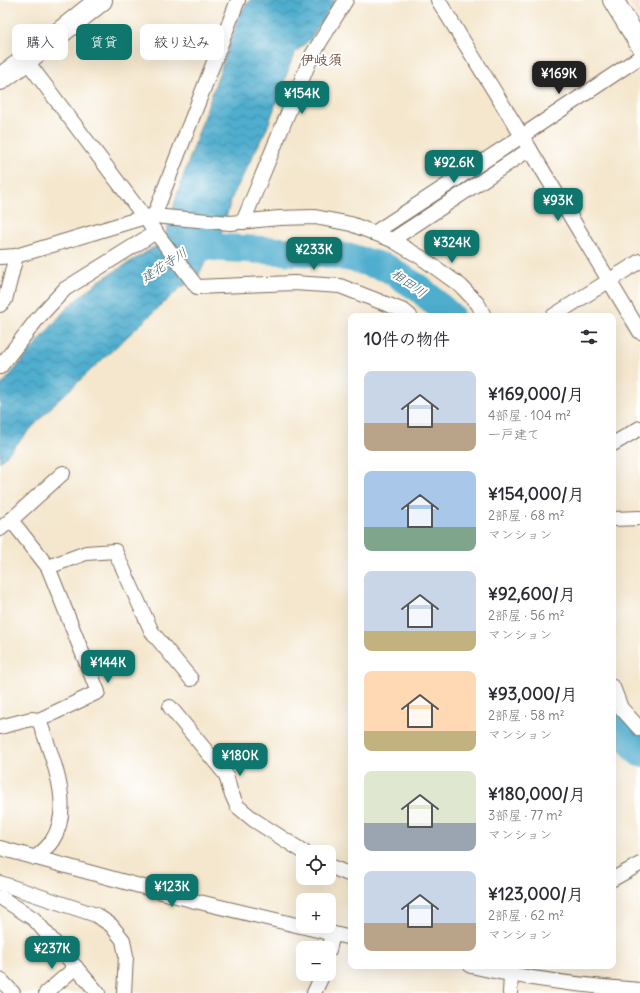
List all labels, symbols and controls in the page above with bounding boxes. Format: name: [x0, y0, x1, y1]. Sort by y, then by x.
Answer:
chip: 購入: [12, 24, 68, 60]
chip: 賃貸: [76, 24, 132, 60]
chip: 絞り込み: [140, 24, 224, 60]
district label: 伊岐須: [300, 51, 342, 69]
pin: ¥169K: [531, 61, 587, 95]
text: ¥169K: [541, 65, 577, 82]
pin: ¥154K: [274, 81, 330, 115]
text: ¥154K: [284, 85, 320, 102]
pin: ¥92.6K: [421, 150, 487, 184]
text: ¥92.6K: [434, 154, 474, 171]
pin: ¥93K: [534, 188, 582, 222]
text: ¥93K: [543, 192, 573, 209]
pin: ¥324K: [424, 230, 480, 264]
text: ¥324K: [433, 234, 471, 251]
pin: ¥233K: [286, 237, 342, 271]
text: ¥233K: [295, 241, 333, 258]
water label: 建花寺川: [138, 244, 190, 286]
water label: 相田川: [388, 265, 430, 301]
icon: filters: [578, 326, 600, 348]
text: 10件の物件: [364, 328, 450, 350]
text: ¥169,000/月: [488, 383, 584, 405]
icon: home: [396, 387, 444, 435]
text: 4部屋 · 104 m²: [488, 407, 571, 424]
text: 一戸建て: [488, 426, 540, 443]
text: ¥154,000/月: [488, 483, 584, 505]
icon: home: [396, 487, 444, 535]
text: 2部屋 · 68 m²: [488, 507, 565, 524]
text: マンション: [488, 526, 552, 543]
text: ¥92,600/月: [488, 583, 576, 605]
icon: home: [396, 587, 444, 635]
text: 2部屋 · 56 m²: [488, 607, 565, 624]
text: マンション: [488, 626, 552, 643]
pin: ¥144K: [80, 650, 136, 684]
text: ¥144K: [90, 654, 126, 671]
text: ¥93,000/月: [488, 683, 578, 705]
icon: home: [396, 687, 444, 735]
text: 2部屋 · 58 m²: [488, 707, 565, 724]
text: マンション: [488, 726, 552, 743]
pin: ¥180K: [212, 743, 268, 777]
text: ¥180K: [222, 747, 258, 764]
text: ¥180,000/月: [488, 783, 586, 805]
icon: home: [396, 787, 444, 835]
text: 3部屋 · 77 m²: [488, 807, 563, 824]
text: マンション: [488, 826, 552, 843]
map controls: [296, 845, 336, 981]
button: locate: [296, 845, 336, 885]
pin: ¥123K: [144, 874, 200, 908]
text: ¥123K: [154, 878, 190, 895]
text: ¥123,000/月: [488, 883, 584, 905]
icon: home: [396, 887, 444, 935]
button: +: [296, 893, 336, 933]
text: 2部屋 · 62 m²: [488, 907, 564, 924]
text: マンション: [488, 926, 552, 943]
pin: ¥237K: [24, 936, 80, 970]
text: ¥237K: [34, 940, 70, 957]
button: −: [296, 941, 336, 981]

